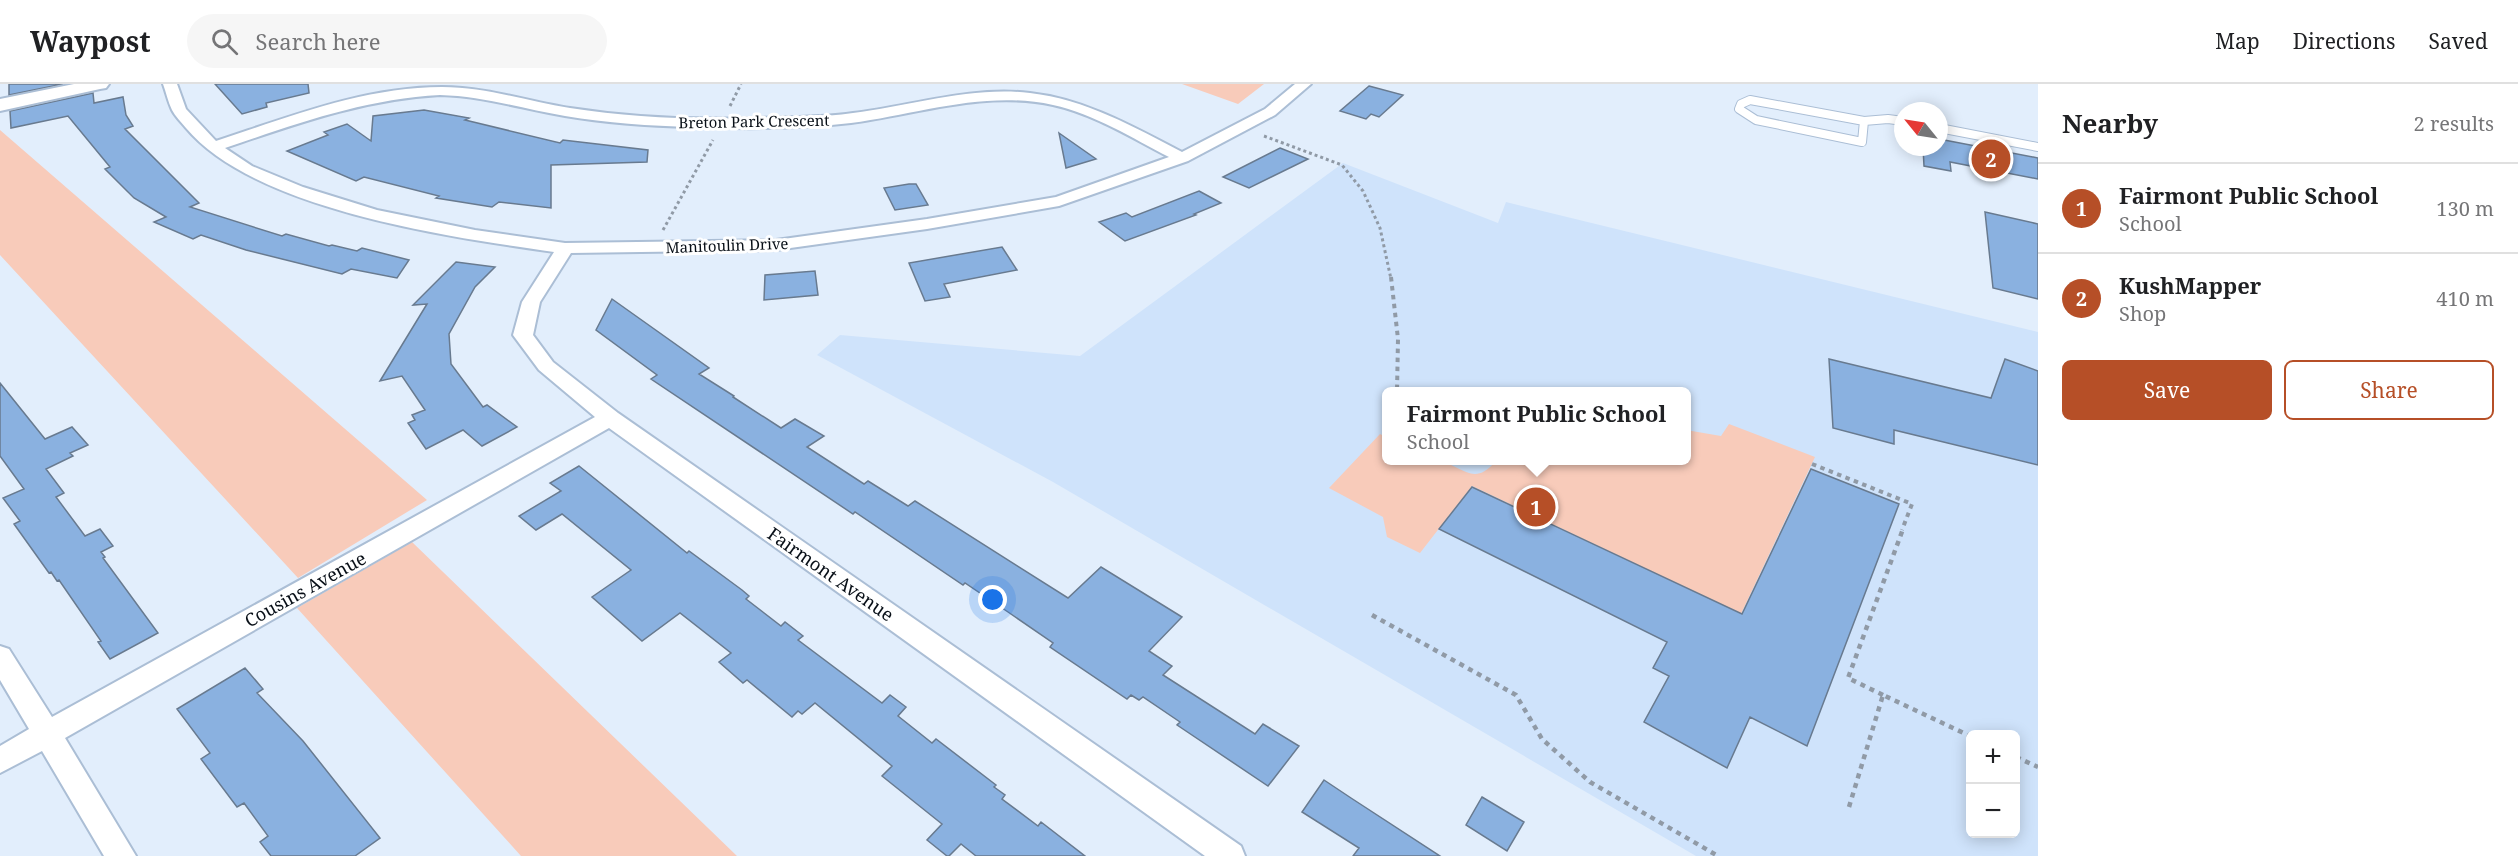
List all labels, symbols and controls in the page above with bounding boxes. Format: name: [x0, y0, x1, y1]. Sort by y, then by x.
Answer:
search box: [187, 14, 607, 68]
text: Waypost: [30, 22, 151, 60]
icon: search: [208, 25, 241, 58]
text: Search here: [256, 26, 380, 56]
text: Map: [2215, 27, 2260, 55]
text: Directions: [2293, 27, 2395, 55]
text: Saved: [2428, 27, 2488, 55]
north arrow: [1894, 102, 1948, 156]
text: Nearby: [2062, 105, 2158, 141]
street label: Breton Park Crescent: [678, 110, 830, 132]
text: 2 results: [2414, 110, 2494, 137]
pin: 2: [1972, 136, 2010, 182]
text: Fairmont Public School: [2119, 180, 2378, 210]
text: 1: [2076, 195, 2087, 222]
text: 130 m: [2436, 195, 2494, 222]
text: School: [2119, 210, 2182, 237]
street label: Manitoulin Drive: [665, 233, 789, 257]
text: KushMapper: [2119, 270, 2261, 300]
text: 2: [2076, 285, 2087, 312]
text: 410 m: [2436, 285, 2494, 312]
text: Shop: [2119, 300, 2166, 327]
button: Save: [2062, 360, 2272, 420]
button: Share: [2284, 360, 2494, 420]
popup: [1382, 387, 1691, 465]
text: Fairmont Public School: [1407, 398, 1666, 428]
text: School: [1407, 428, 1470, 455]
pin: 1: [1516, 484, 1556, 530]
street label: Fairmont Avenue: [763, 522, 899, 626]
street label: Cousins Avenue: [240, 546, 370, 632]
your location: [978, 585, 1007, 614]
map controls: [1966, 730, 2020, 838]
button: +: [1966, 730, 2020, 784]
button: −: [1966, 784, 2020, 838]

